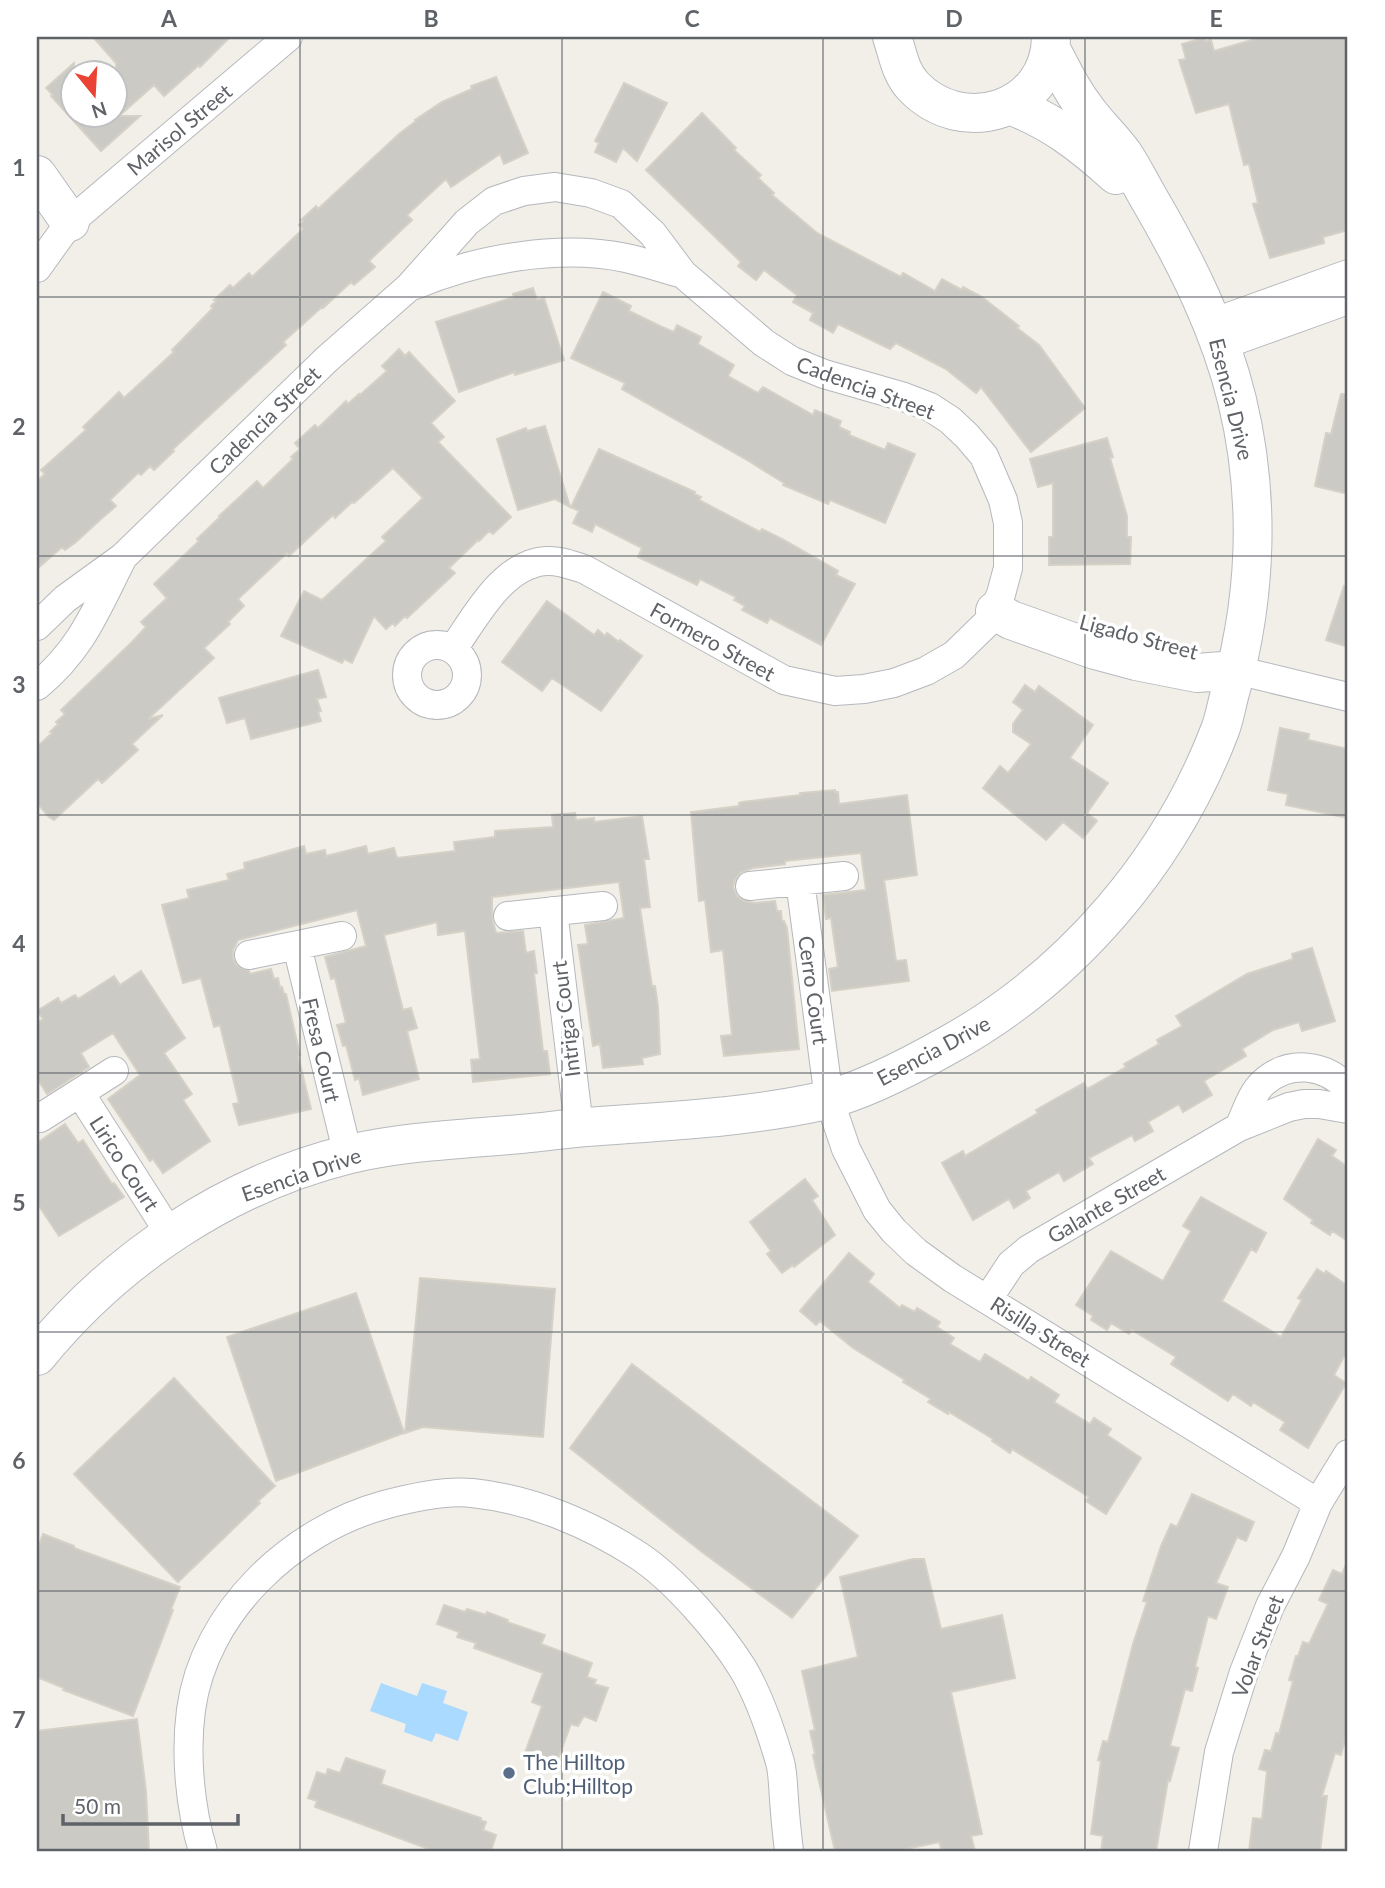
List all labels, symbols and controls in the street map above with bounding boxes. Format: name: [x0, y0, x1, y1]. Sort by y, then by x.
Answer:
text: A: [160, 4, 178, 32]
text: B: [423, 4, 439, 32]
text: C: [684, 4, 700, 32]
text: D: [945, 4, 963, 32]
text: E: [1209, 4, 1223, 32]
north arrow: [60, 60, 130, 130]
street label: Marisol Street: [122, 78, 237, 180]
text: N: [89, 97, 110, 124]
text: 1: [12, 153, 26, 181]
street label: Esencia Drive: [1205, 335, 1259, 463]
street label: Cadencia Street: [793, 350, 939, 424]
street label: Cadencia Street: [203, 360, 325, 479]
text: 2: [12, 412, 26, 440]
street label: Formero Street: [646, 596, 780, 686]
street label: Ligado Street: [1077, 608, 1201, 664]
text: 3: [12, 670, 26, 698]
text: 4: [12, 929, 26, 957]
street label: Cerro Court: [794, 934, 834, 1046]
street label: Intriga Court: [545, 959, 585, 1079]
street label: Fresa Court: [298, 995, 346, 1105]
street label: Esencia Drive: [872, 1010, 994, 1090]
street label: Lirico Court: [85, 1111, 165, 1216]
street label: Esencia Drive: [238, 1142, 364, 1206]
street label: Galante Street: [1043, 1160, 1170, 1248]
text: 5: [12, 1188, 26, 1216]
street label: Risilla Street: [986, 1290, 1096, 1372]
text: 6: [12, 1446, 26, 1474]
street label: Volar Street: [1226, 1591, 1288, 1701]
text: 7: [12, 1705, 26, 1733]
place label: The Hilltop Club;Hilltop: [523, 1749, 633, 1798]
marker: The Hilltop Club;Hilltop: [501, 1765, 517, 1781]
scale bar: [63, 1783, 238, 1827]
text: 50 m: [74, 1793, 121, 1818]

